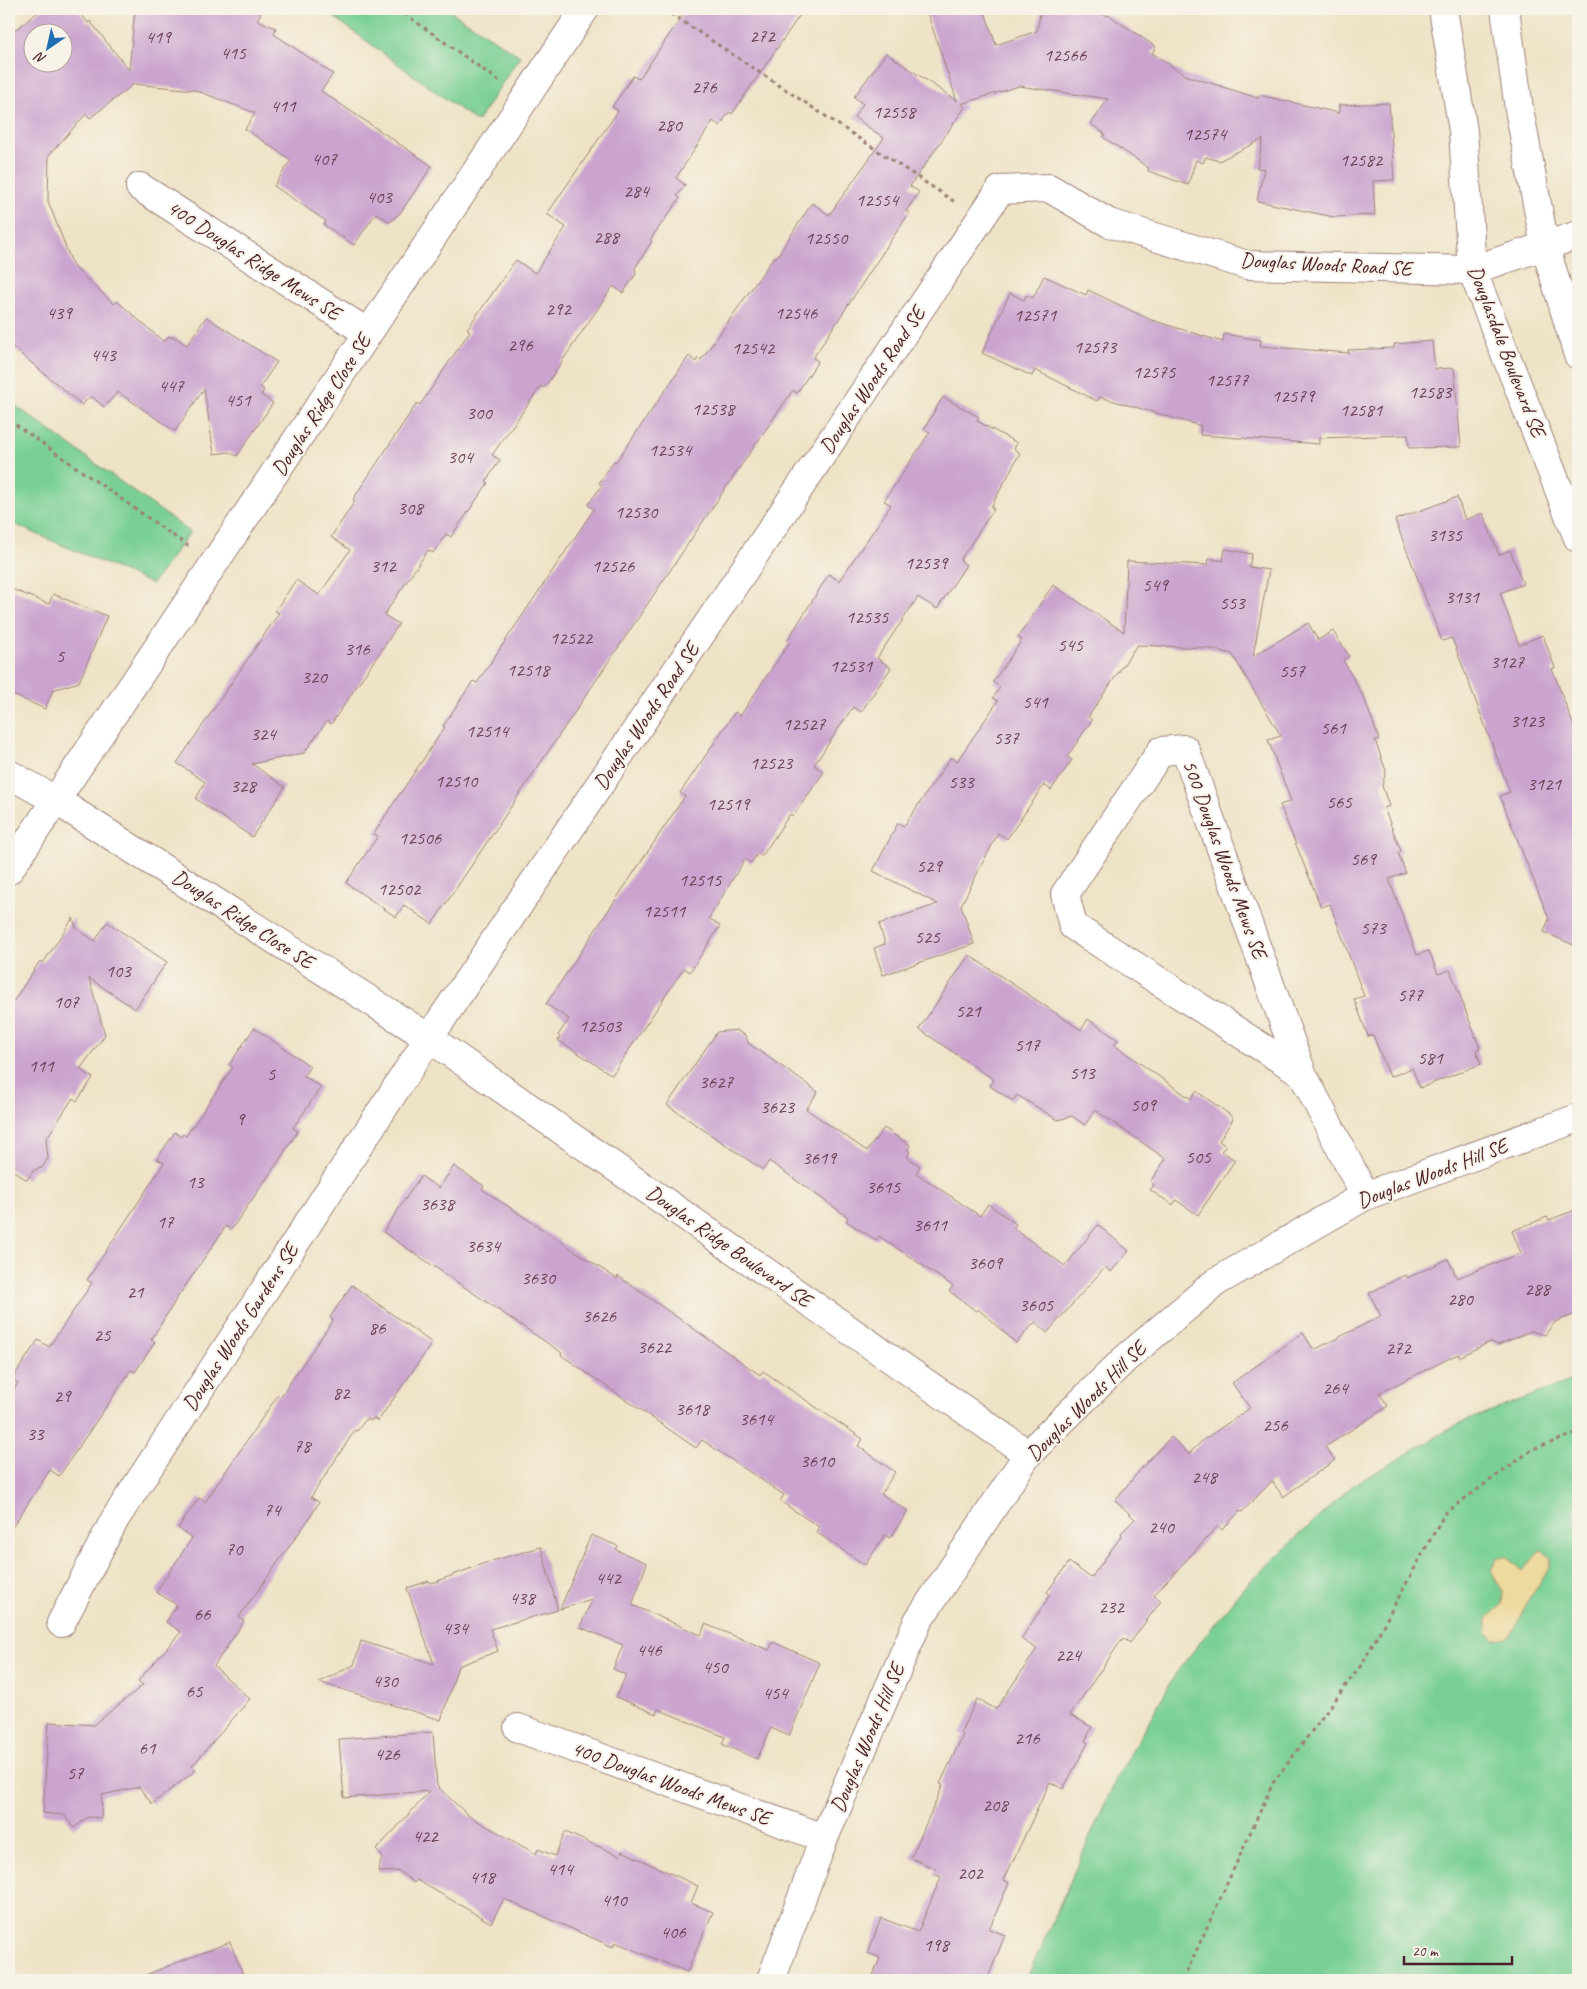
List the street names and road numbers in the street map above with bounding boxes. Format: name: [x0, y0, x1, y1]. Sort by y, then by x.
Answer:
street label: 400 Douglas Ridge Mews SE: [162, 194, 348, 327]
street label: Douglas Woods Road SE: [1240, 247, 1415, 282]
street label: Douglasdale Boulevard SE: [1462, 262, 1553, 443]
street label: Douglas Woods Road SE: [813, 299, 932, 458]
street label: Douglas Ridge Close SE: [266, 327, 378, 481]
street label: Douglas Woods Road SE: [587, 635, 706, 794]
street label: 500 Douglas Woods Mews SE: [1177, 756, 1274, 965]
street label: Douglas Ridge Close SE: [167, 864, 321, 976]
street label: Douglas Woods Hill SE: [1353, 1131, 1514, 1214]
street label: Douglas Ridge Boulevard SE: [641, 1179, 819, 1315]
street label: Douglas Woods Gardens SE: [176, 1236, 305, 1416]
street label: Douglas Woods Hill SE: [1021, 1334, 1153, 1466]
street label: Douglas Woods Hill SE: [824, 1657, 911, 1816]
street label: 400 Douglas Woods Mews SE: [568, 1735, 777, 1832]

